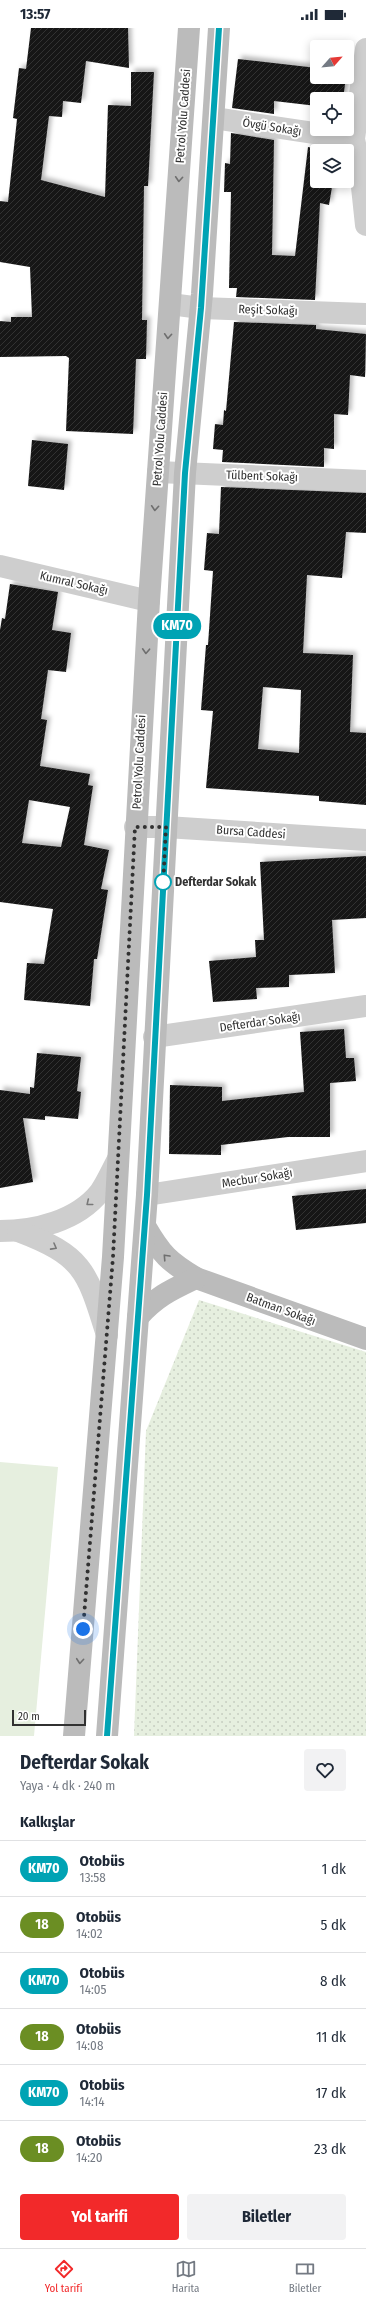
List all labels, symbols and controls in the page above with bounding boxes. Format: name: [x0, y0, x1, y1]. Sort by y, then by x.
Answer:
text: 13:57: [20, 5, 50, 23]
north arrow: [310, 40, 354, 84]
map controls: [310, 40, 354, 188]
street label: Petrol Yolu Caddesi: [173, 68, 193, 164]
button: locate: [310, 92, 354, 136]
street label: Övgü Sokağı: [241, 113, 303, 139]
button: layers: [310, 144, 354, 188]
one-way arrow: [174, 176, 183, 182]
street label: Reşit Sokağı: [238, 302, 298, 318]
one-way arrow: [163, 333, 172, 339]
street label: Petrol Yolu Caddesi: [150, 391, 170, 487]
street label: Tülbent Sokağı: [226, 468, 298, 484]
one-way arrow: [151, 505, 160, 511]
street label: Kumral Sokağı: [39, 568, 109, 598]
line badge: KM70: [149, 613, 205, 639]
text: KM70: [161, 617, 193, 634]
one-way arrow: [141, 648, 150, 654]
street label: Petrol Yolu Caddesi: [130, 714, 148, 810]
street label: Bursa Caddesi: [216, 823, 286, 841]
marker: Defterdar Sokak: [154, 873, 172, 891]
place label: Defterdar Sokak: [175, 875, 257, 889]
street label: Defterdar Sokağı: [219, 1009, 301, 1035]
street label: Mecbur Sokağı: [221, 1166, 293, 1190]
one-way arrow: [86, 1198, 93, 1205]
one-way arrow: [49, 1242, 57, 1249]
one-way arrow: [163, 1254, 171, 1262]
street label: Batman Sokağı: [244, 1290, 318, 1328]
your location: [73, 1619, 93, 1639]
one-way arrow: [76, 1658, 85, 1664]
scale bar: [12, 1708, 86, 1727]
text: 20 m: [18, 1710, 40, 1723]
button: heart: [304, 1749, 346, 1791]
text: Defterdar Sokak: [20, 1751, 149, 1774]
text: Yaya · 4 dk · 240 m: [20, 1778, 115, 1793]
text: Kalkışlar: [20, 1813, 75, 1831]
text: Otobüs: [80, 1852, 125, 1870]
text: KM70: [28, 1860, 60, 1877]
text: 1 dk: [322, 1860, 346, 1878]
text: 13:58: [80, 1870, 106, 1885]
text: Otobüs: [76, 1908, 121, 1926]
text: 18: [35, 1916, 49, 1933]
text: 5 dk: [321, 1916, 346, 1934]
text: 14:02: [76, 1926, 102, 1941]
text: Otobüs: [80, 1964, 125, 1982]
text: KM70: [28, 1972, 60, 1989]
text: 8 dk: [320, 1972, 346, 1990]
text: 14:05: [80, 1982, 106, 1997]
text: Otobüs: [76, 2020, 121, 2038]
text: 18: [35, 2028, 49, 2045]
text: 11 dk: [316, 2028, 346, 2046]
text: 14:08: [76, 2038, 103, 2053]
text: Otobüs: [80, 2076, 125, 2094]
text: KM70: [28, 2084, 60, 2101]
text: 17 dk: [316, 2084, 346, 2102]
text: 14:14: [80, 2094, 105, 2109]
text: Otobüs: [76, 2132, 121, 2150]
text: 18: [35, 2140, 49, 2157]
text: 23 dk: [314, 2140, 346, 2158]
text: 14:20: [76, 2150, 103, 2165]
button: Yol tarifi: [20, 2194, 179, 2240]
button: Biletler: [187, 2194, 346, 2240]
tab: Yol tarifi: [45, 2258, 82, 2295]
tab: Harita: [172, 2258, 199, 2295]
tab: Biletler: [289, 2258, 321, 2295]

